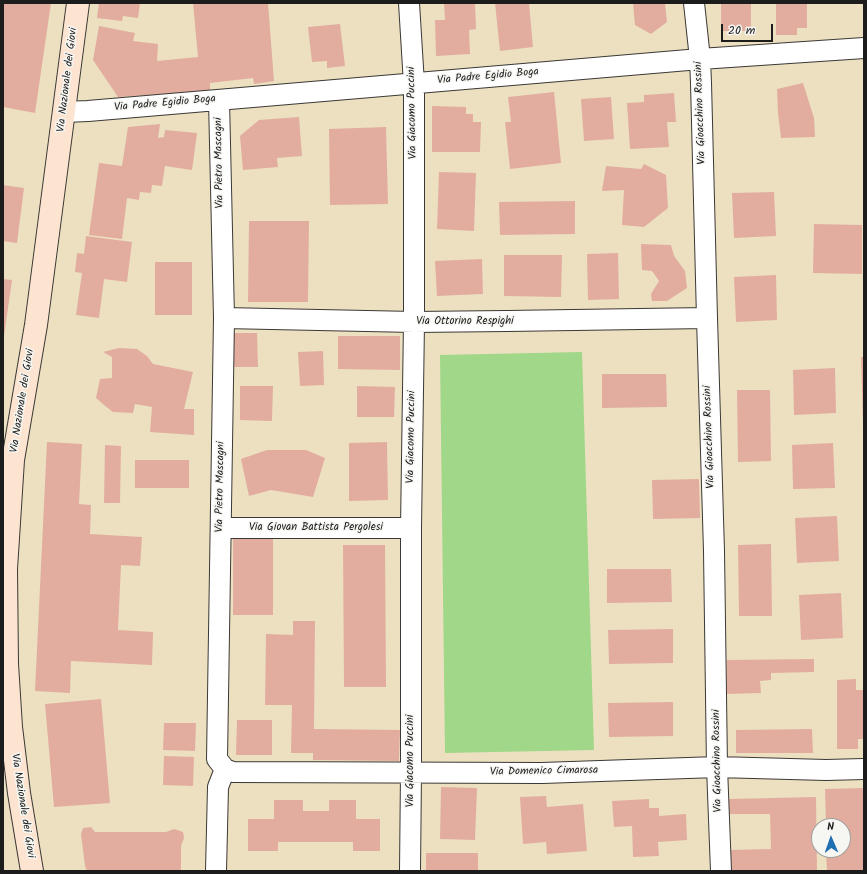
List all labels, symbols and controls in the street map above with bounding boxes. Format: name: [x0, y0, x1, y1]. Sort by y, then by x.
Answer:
scale bar: [723, 16, 775, 42]
text: 20 m: [728, 21, 755, 40]
street label: Via Nazionale dei Giovi: [55, 27, 81, 133]
street label: Via Gioacchino Rossini: [693, 61, 709, 165]
street label: Via Padre Egidio Boga: [437, 66, 539, 88]
street label: Via Giacomo Puccini: [406, 67, 420, 159]
street label: Via Padre Egidio Boga: [114, 93, 216, 115]
street label: Via Pietro Mascagni: [213, 117, 227, 209]
street label: Via Ottorino Respighi: [416, 315, 514, 329]
street label: Via Nazionale dei Giovi: [8, 348, 38, 454]
street label: Via Gioacchino Rossini: [702, 385, 718, 489]
street label: Via Giacomo Puccini: [405, 391, 419, 483]
street label: Via Pietro Mascagni: [214, 441, 228, 533]
street label: Via Giovan Battista Pergolesi: [249, 521, 383, 535]
street label: Via Gioacchino Rossini: [711, 709, 725, 813]
street label: Via Giacomo Puccini: [404, 715, 418, 807]
street label: Via Nazionale dei Giovi: [7, 753, 37, 859]
street label: Via Domenico Cimarosa: [490, 764, 598, 780]
north arrow: [811, 818, 851, 858]
text: N: [827, 818, 834, 836]

